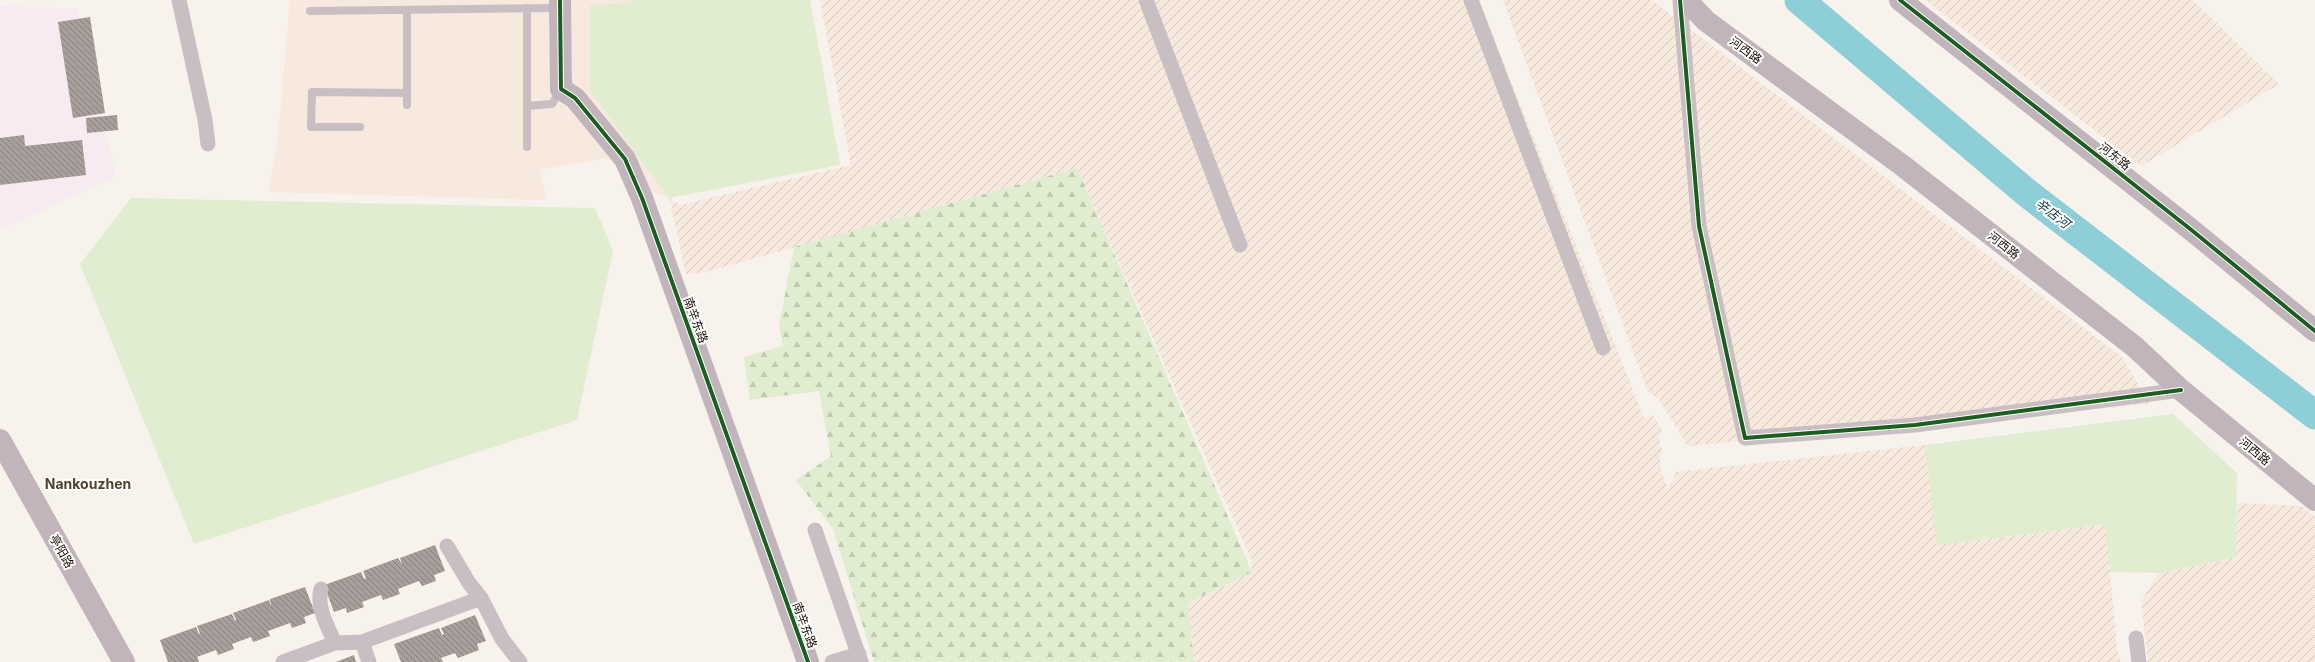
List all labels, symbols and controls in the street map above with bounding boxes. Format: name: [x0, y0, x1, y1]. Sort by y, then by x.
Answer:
street label: 河西路: [1727, 33, 1765, 67]
street label: 河东路: [2096, 139, 2134, 173]
water label: 辛店河: [2033, 195, 2076, 233]
street label: 河西路: [1985, 228, 2023, 262]
street label: 南辛东路: [681, 295, 711, 345]
street label: 河西路: [2236, 434, 2274, 468]
district label: Nankouzhen: [45, 475, 131, 492]
street label: 亭阳路: [47, 532, 77, 570]
street label: 南辛东路: [790, 600, 820, 650]

